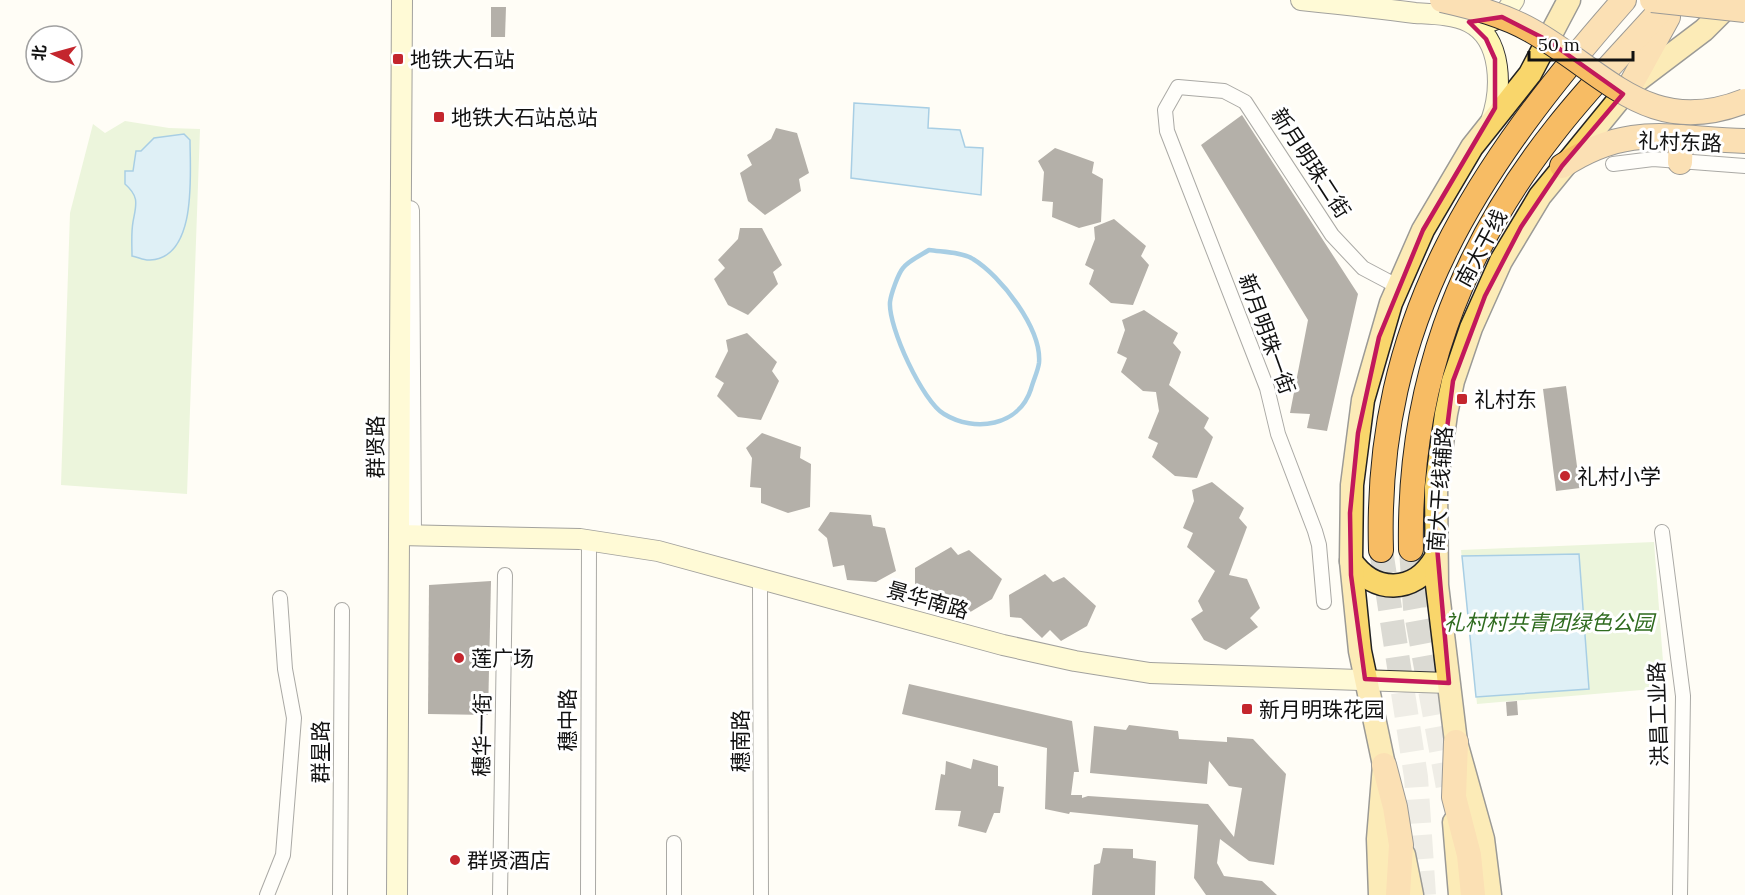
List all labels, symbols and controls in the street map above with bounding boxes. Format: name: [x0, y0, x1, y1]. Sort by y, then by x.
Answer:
north arrow: [24, 24, 84, 84]
scale bar: [1529, 24, 1632, 62]
text: 50 m: [1538, 33, 1580, 56]
text: 北: [28, 44, 50, 62]
place label: 地铁大石站: [410, 46, 515, 73]
marker: 地铁大石站: [391, 52, 405, 66]
street label: 新月明珠二街: [1265, 103, 1357, 223]
place label: 地铁大石站总站: [451, 104, 598, 131]
marker: 地铁大石站总站: [432, 110, 446, 124]
street label: 礼村东路: [1638, 127, 1722, 157]
street label: 南大干线: [1449, 205, 1513, 291]
street label: 新月明珠一街: [1233, 270, 1301, 398]
place label: 礼村东: [1474, 386, 1537, 413]
marker: 礼村东: [1455, 392, 1469, 406]
street label: 群贤路: [362, 416, 389, 479]
street label: 南大干线辅路: [1422, 425, 1458, 553]
place label: 礼村小学: [1577, 463, 1661, 490]
marker: 礼村小学: [1558, 469, 1572, 483]
street label: 景华南路: [884, 575, 972, 625]
park label: 礼村村共青团绿色公园: [1444, 609, 1657, 636]
place label: 莲广场: [471, 645, 534, 672]
marker: 莲广场: [452, 651, 466, 665]
street label: 洪昌工业路: [1643, 661, 1673, 767]
street label: 穗中路: [554, 689, 581, 752]
street label: 穗华一街: [468, 693, 496, 777]
place label: 新月明珠花园: [1259, 696, 1385, 723]
marker: 新月明珠花园: [1240, 702, 1254, 716]
street label: 穗南路: [727, 710, 754, 773]
street label: 群星路: [307, 721, 334, 784]
place label: 群贤酒店: [467, 847, 551, 874]
marker: 群贤酒店: [448, 853, 462, 867]

